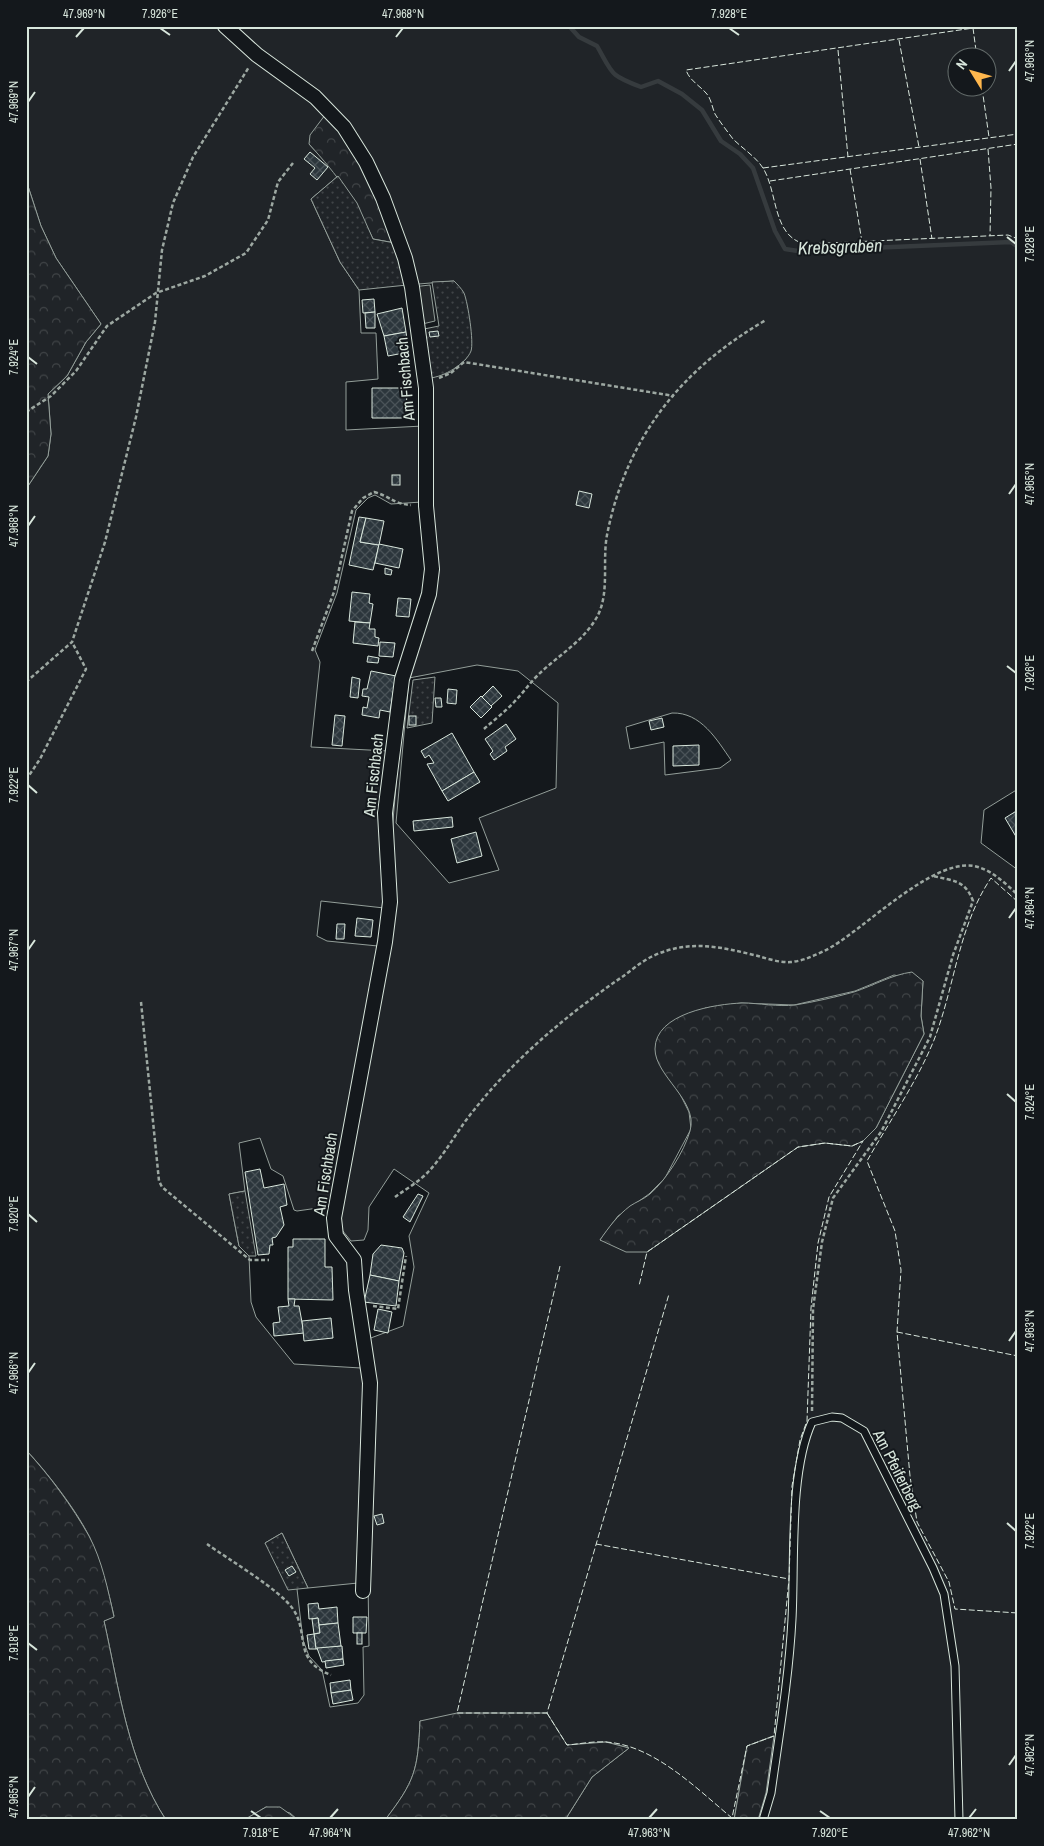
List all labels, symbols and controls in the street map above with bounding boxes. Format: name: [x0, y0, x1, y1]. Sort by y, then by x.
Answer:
text: 47.969°N: [63, 6, 105, 22]
text: 7.926°E: [142, 6, 178, 22]
text: 47.968°N: [382, 6, 424, 22]
text: 7.928°E: [711, 6, 747, 22]
text: 47.966°N: [1022, 40, 1038, 82]
north arrow: [946, 48, 996, 98]
text: N: [952, 55, 971, 73]
text: 47.969°N: [6, 81, 22, 123]
text: 7.928°E: [1022, 226, 1038, 262]
water label: Krebsgraben: [797, 233, 883, 260]
street label: Am Fischbach: [390, 336, 420, 423]
text: 7.924°E: [6, 339, 22, 375]
text: 47.965°N: [1022, 463, 1038, 505]
text: 47.968°N: [6, 505, 22, 547]
text: 7.926°E: [1022, 655, 1038, 691]
street label: Am Fischbach: [358, 732, 388, 819]
text: 7.922°E: [6, 767, 22, 803]
text: 47.964°N: [1022, 887, 1038, 929]
text: 47.967°N: [6, 929, 22, 971]
text: 7.924°E: [1022, 1084, 1038, 1120]
street label: Am Fischbach: [307, 1131, 342, 1218]
text: 7.920°E: [6, 1196, 22, 1232]
text: 47.963°N: [1022, 1310, 1038, 1352]
text: 47.966°N: [6, 1352, 22, 1394]
street label: Am Pfeiferberg: [868, 1425, 928, 1515]
text: 7.922°E: [1022, 1513, 1038, 1549]
text: 7.918°E: [6, 1625, 22, 1661]
text: 47.962°N: [1022, 1734, 1038, 1776]
text: 47.965°N: [6, 1776, 22, 1818]
text: 7.918°E: [243, 1825, 279, 1841]
text: 47.964°N: [309, 1825, 351, 1841]
text: 47.963°N: [628, 1825, 670, 1841]
text: 7.920°E: [812, 1825, 848, 1841]
text: 47.962°N: [948, 1825, 990, 1841]

